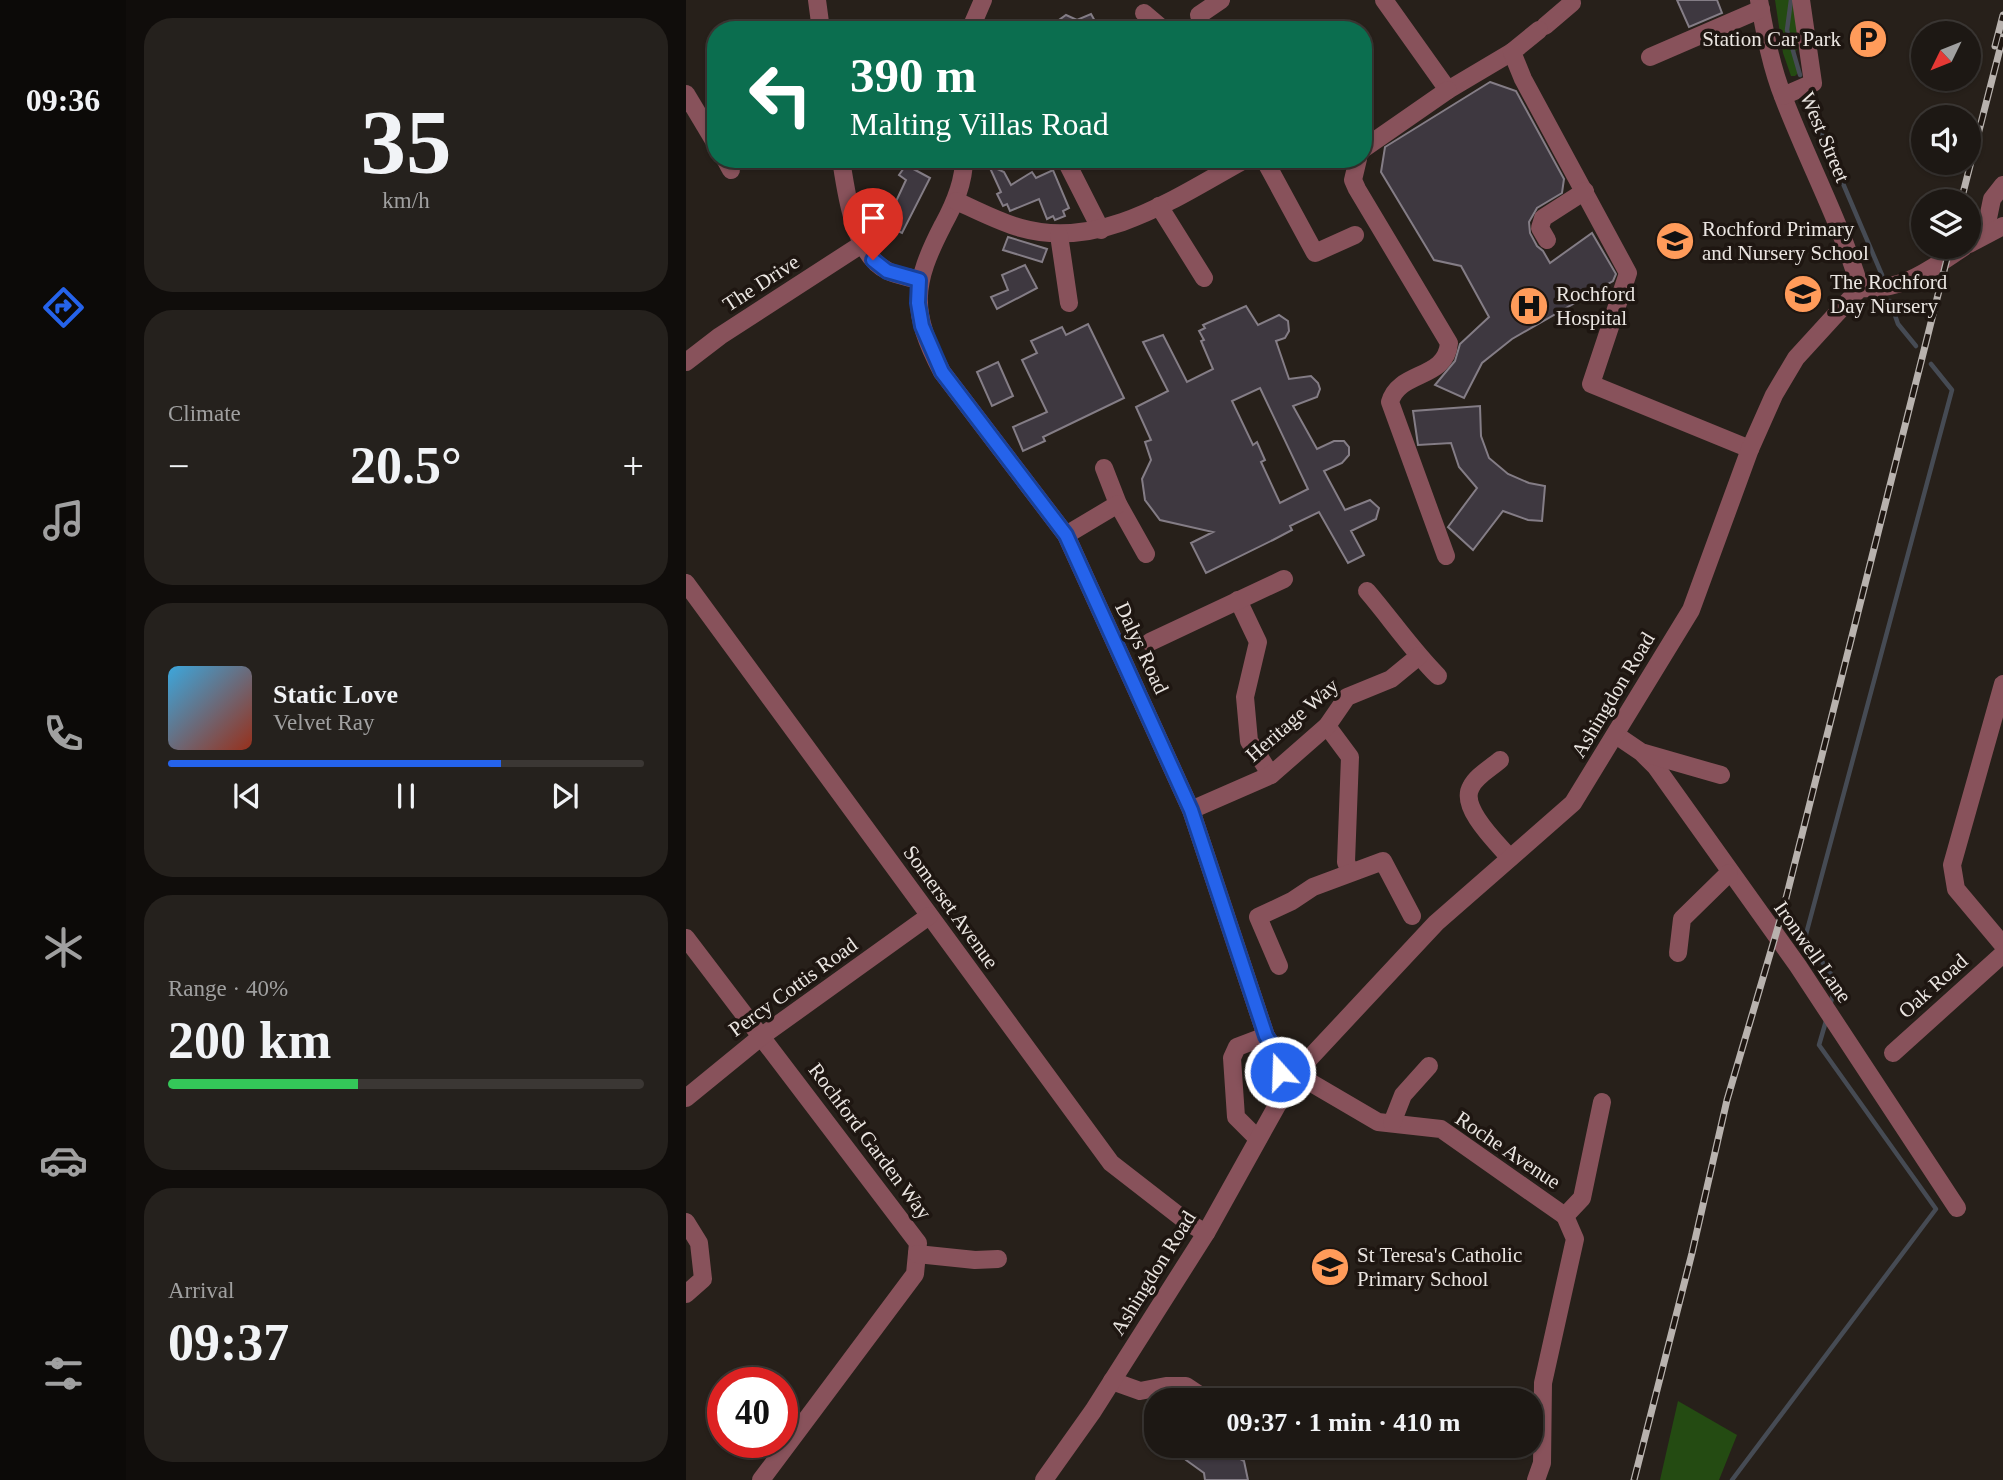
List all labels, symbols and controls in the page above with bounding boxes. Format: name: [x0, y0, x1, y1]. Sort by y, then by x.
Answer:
parking icon: Station Car Park: [1847, 18, 1889, 60]
north arrow: [1911, 21, 1981, 91]
map controls: [1911, 21, 1981, 259]
place label: Station Car Park: [1702, 27, 1841, 51]
text: 390 m: [850, 48, 977, 103]
icon: left: [735, 49, 826, 140]
text: 09:36: [26, 82, 100, 118]
street label: West Street: [1795, 88, 1855, 186]
text: 35: [361, 92, 452, 193]
button: sound: [1911, 105, 1981, 175]
text: Malting Villas Road: [850, 106, 1109, 142]
text: km/h: [382, 188, 430, 213]
pin: [843, 188, 903, 260]
button: layers: [1911, 189, 1981, 259]
icon: arrive: [854, 199, 892, 237]
place label: Rochford Primary and Nursery School: [1702, 217, 1869, 265]
school or university icon: Rochford Primary and Nursery School: [1654, 220, 1696, 262]
street label: The Drive: [719, 250, 803, 316]
place label: The Rochford Day Nursery: [1830, 270, 1948, 318]
school or university icon: The Rochford Day Nursery: [1782, 273, 1824, 315]
place label: Rochford Hospital: [1556, 282, 1636, 330]
icon: directions: [39, 283, 88, 332]
hospital icon: Rochford Hospital: [1508, 285, 1550, 327]
text: Climate: [168, 401, 241, 426]
text: 20.5°: [350, 437, 462, 494]
text: −: [168, 445, 189, 487]
text: +: [623, 445, 644, 487]
icon: music: [39, 496, 88, 545]
street label: Dalys Road: [1110, 598, 1174, 698]
street label: Ashingdon Road: [1566, 628, 1660, 762]
street label: Heritage Way: [1241, 673, 1344, 767]
text: Static Love: [273, 680, 398, 709]
icon: phone: [39, 709, 88, 758]
text: Velvet Ray: [273, 710, 375, 735]
icon: previous: [228, 777, 266, 815]
icon: pause: [387, 777, 425, 815]
icon: next: [546, 777, 584, 815]
street label: Somerset Avenue: [898, 841, 1004, 973]
street label: Ironwell Lane: [1769, 897, 1857, 1007]
icon: climate: [39, 923, 88, 972]
street label: Percy Cottis Road: [724, 932, 862, 1042]
street label: Oak Road: [1894, 948, 1973, 1023]
text: Range · 40%: [168, 976, 288, 1001]
text: 200 km: [168, 1012, 331, 1069]
position arrow: [1243, 1035, 1317, 1109]
street label: Rochford Garden Way: [803, 1058, 937, 1224]
street label: Roche Avenue: [1451, 1106, 1565, 1194]
icon: car: [39, 1136, 88, 1185]
street label: Ashingdon Road: [1105, 1206, 1201, 1339]
place label: St Teresa's Catholic Primary School: [1357, 1243, 1522, 1291]
school or university icon: St Teresa's Catholic Primary School: [1309, 1246, 1351, 1288]
text: Arrival: [168, 1278, 234, 1303]
text: 09:37: [168, 1314, 289, 1371]
icon: filters: [39, 1349, 88, 1398]
speed limit sign: 40: [707, 1367, 798, 1458]
text: 09:37 · 1 min · 410 m: [1227, 1408, 1461, 1437]

